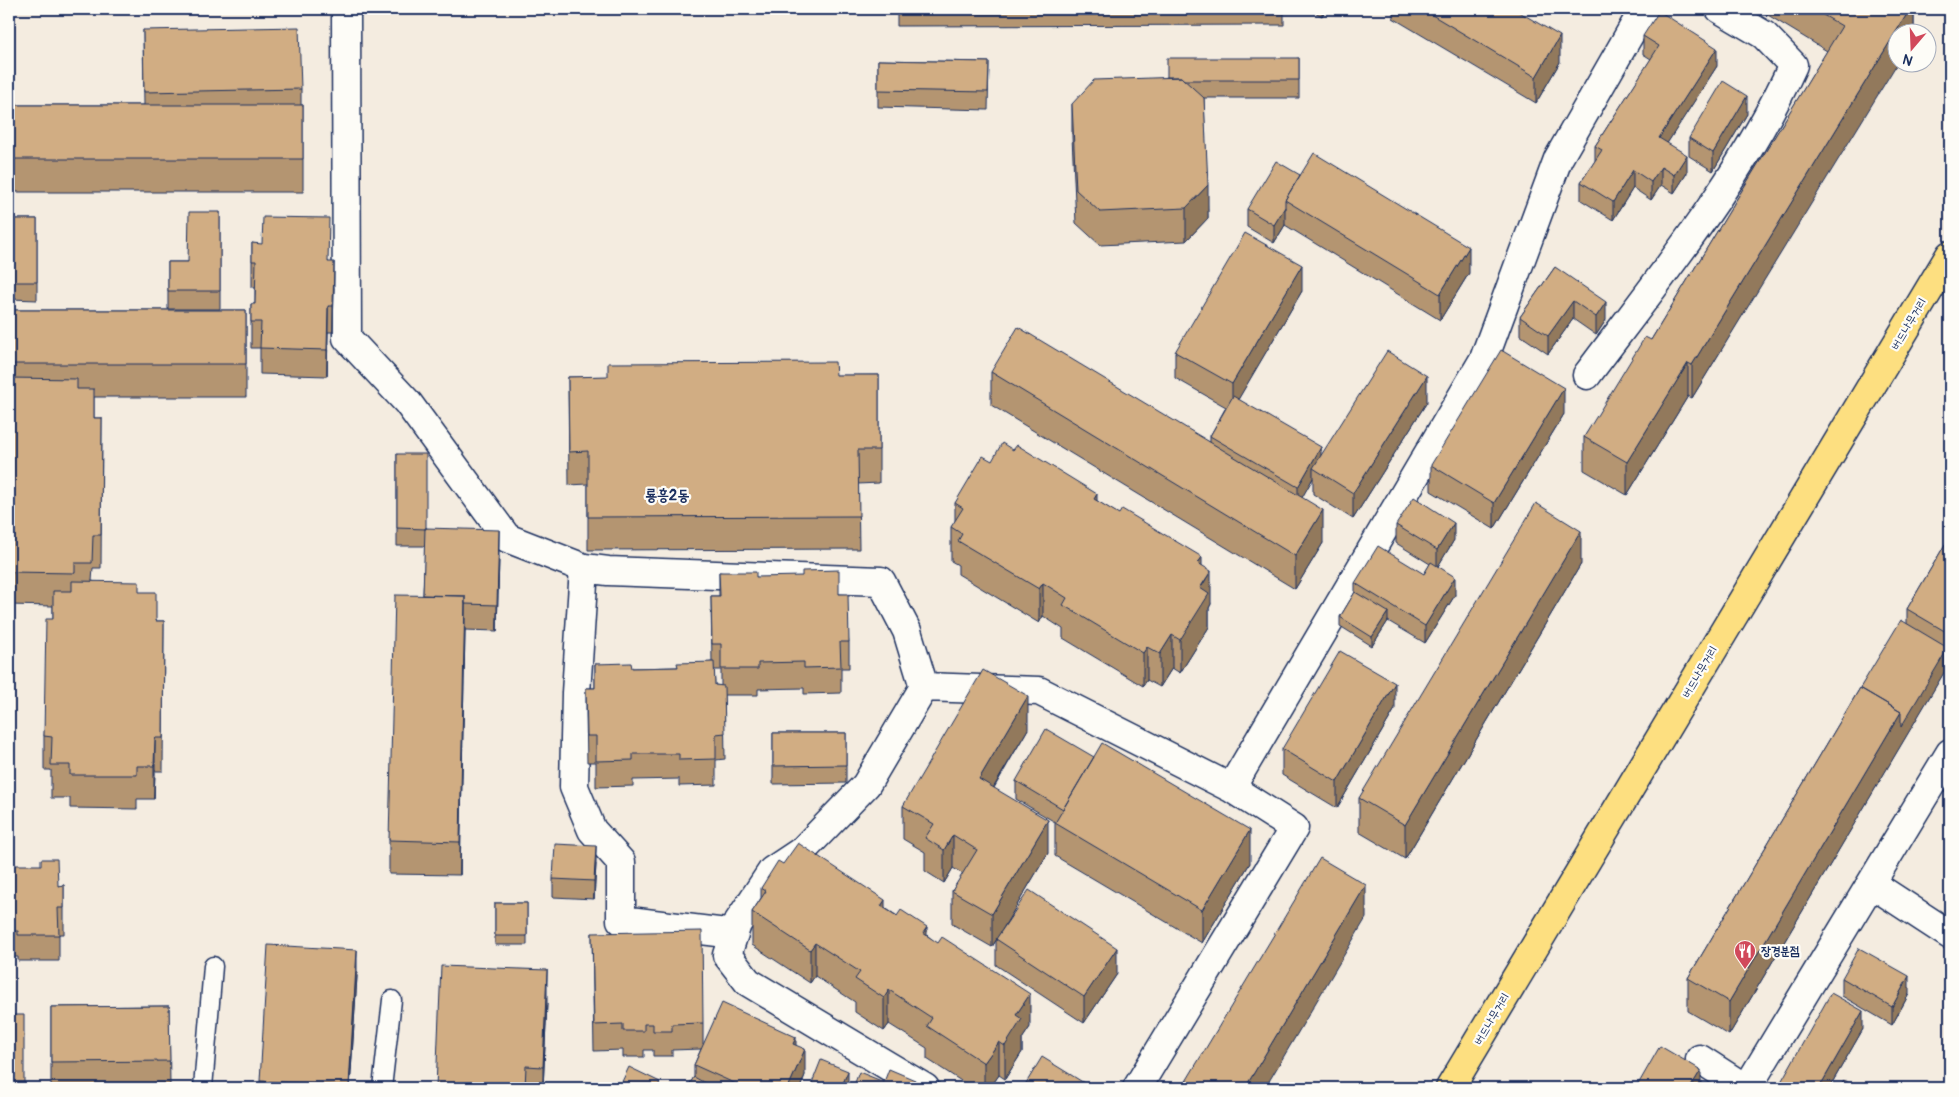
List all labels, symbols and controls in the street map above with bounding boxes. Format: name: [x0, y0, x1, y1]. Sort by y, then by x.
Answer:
north arrow: [1886, 22, 1936, 72]
text: N: [1901, 50, 1915, 69]
street label: 버드나무거리: [1888, 295, 1930, 353]
district label: 룡흥2동: [645, 486, 689, 505]
street label: 버드나무거리: [1679, 643, 1721, 701]
restaurant icon: 장경분점: [1733, 939, 1757, 970]
place label: 장경분점: [1761, 944, 1800, 959]
street label: 버드나무거리: [1471, 990, 1513, 1048]

